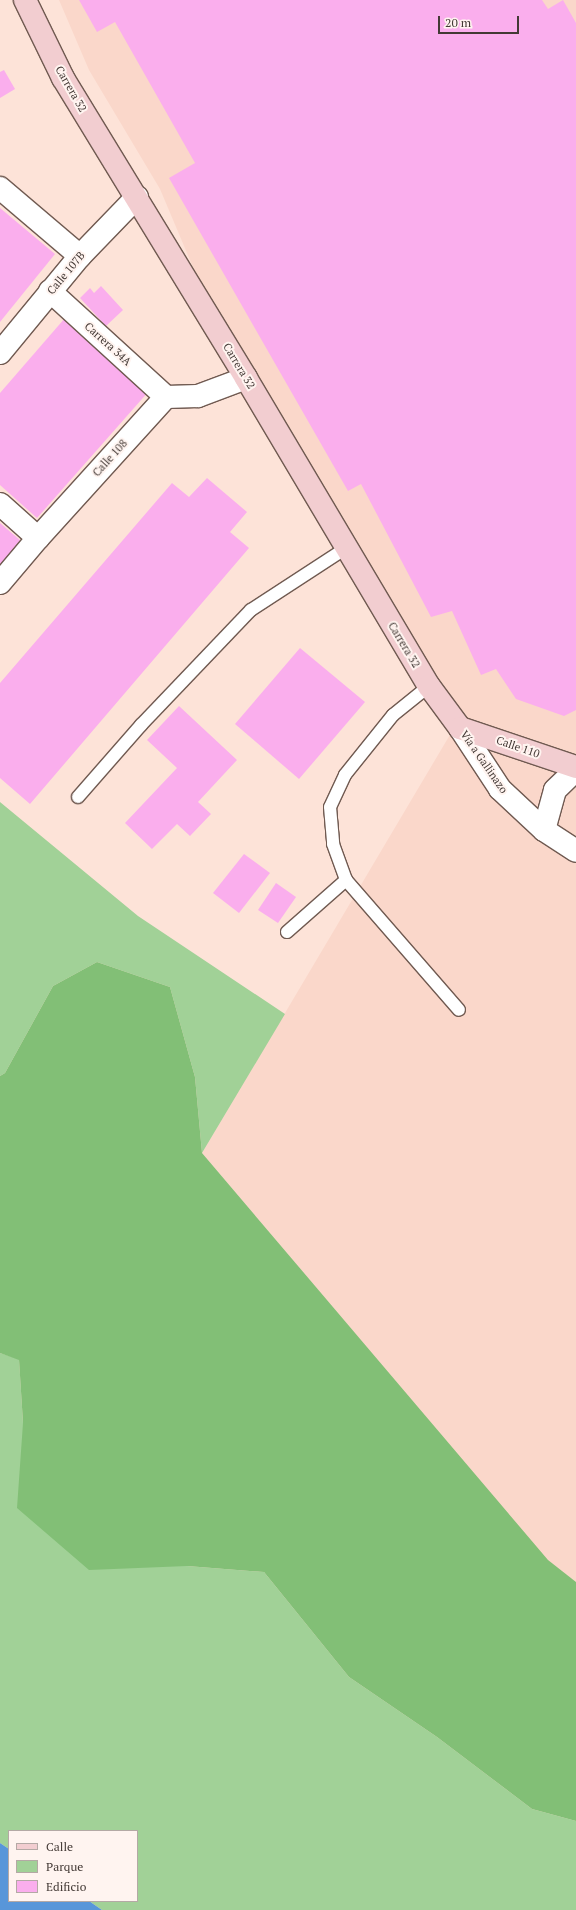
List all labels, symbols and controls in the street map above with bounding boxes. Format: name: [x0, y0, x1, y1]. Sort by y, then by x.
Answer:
scale bar: [440, 8, 521, 34]
text: 20 m: [445, 15, 471, 30]
street label: Carrera 32: [53, 64, 89, 114]
street label: Calle 107B: [44, 249, 88, 297]
street label: Carrera 34A: [82, 320, 134, 368]
street label: Carrera 32: [220, 341, 258, 391]
street label: Calle 108: [90, 437, 130, 479]
street label: Carrera 32: [385, 620, 423, 670]
street label: Vía a Gallinazo: [458, 728, 510, 796]
street label: Calle 110: [495, 733, 541, 761]
legend: [8, 1830, 138, 1902]
text: Calle: [46, 1839, 73, 1854]
text: Parque: [46, 1859, 83, 1874]
text: Edificio: [46, 1879, 86, 1894]

